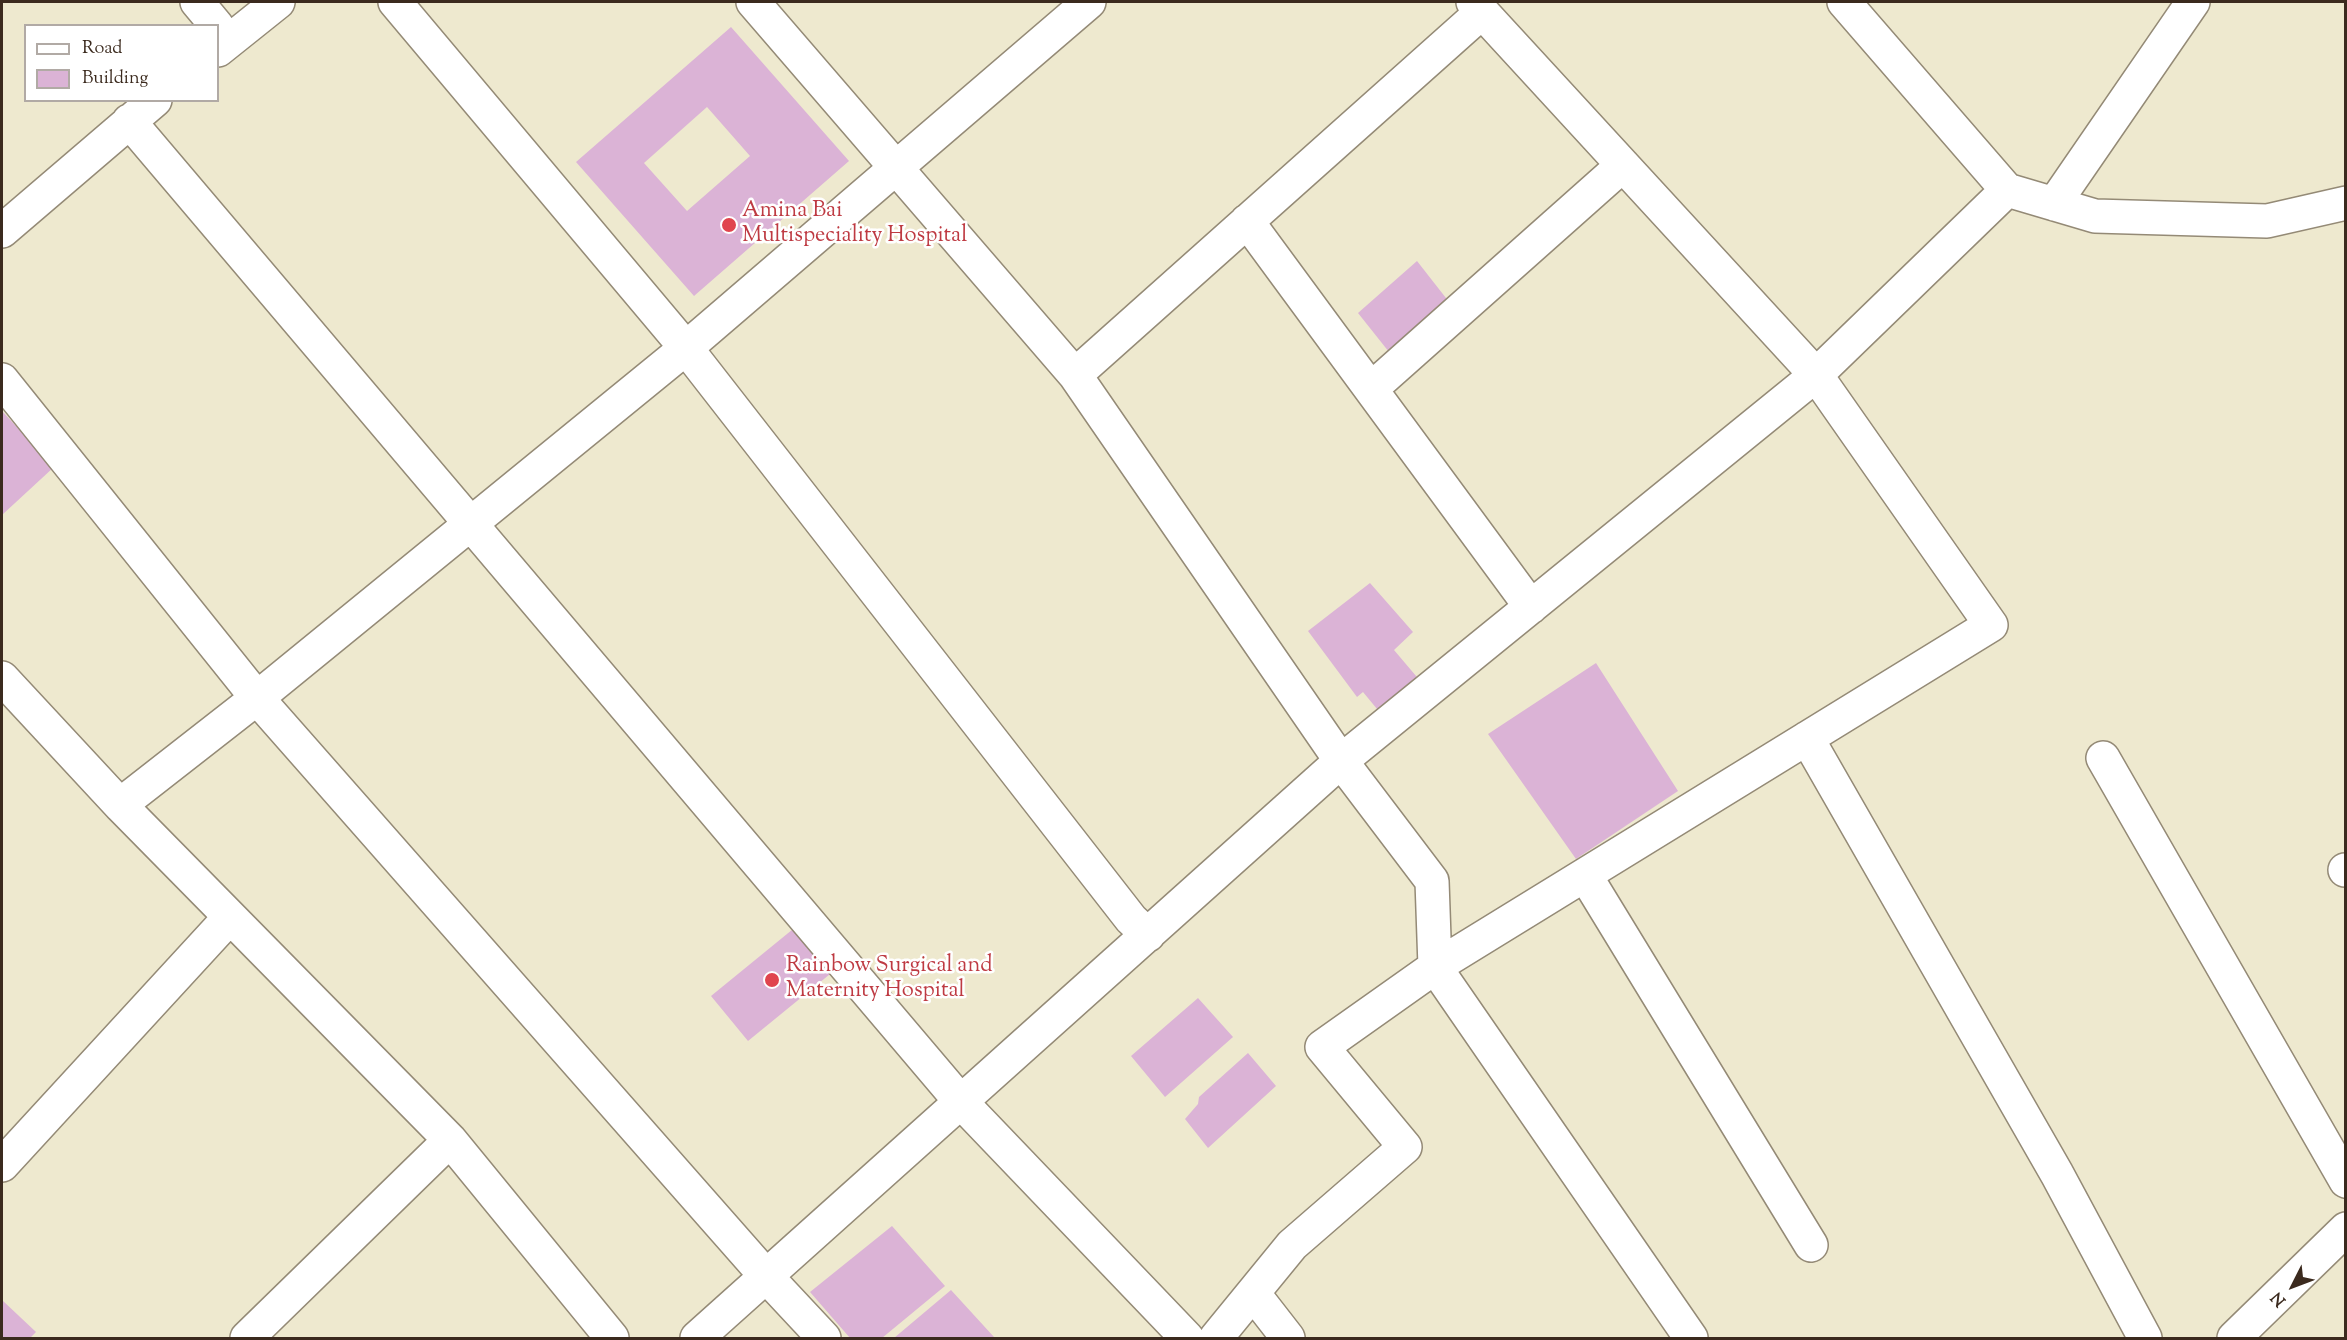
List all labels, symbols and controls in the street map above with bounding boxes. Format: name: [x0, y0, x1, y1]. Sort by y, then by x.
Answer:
legend: [24, 24, 219, 102]
text: Road: [82, 36, 122, 62]
text: Building: [82, 66, 148, 92]
place label: Amina Bai Multispeciality Hospital: [742, 199, 967, 250]
marker: Amina Bai Multispeciality Hospital: [720, 216, 738, 234]
place label: Rainbow Surgical and Maternity Hospital: [786, 954, 993, 1005]
marker: Rainbow Surgical and Maternity Hospital: [763, 971, 781, 989]
north arrow: [2263, 1256, 2323, 1316]
text: N: [2266, 1286, 2292, 1311]

